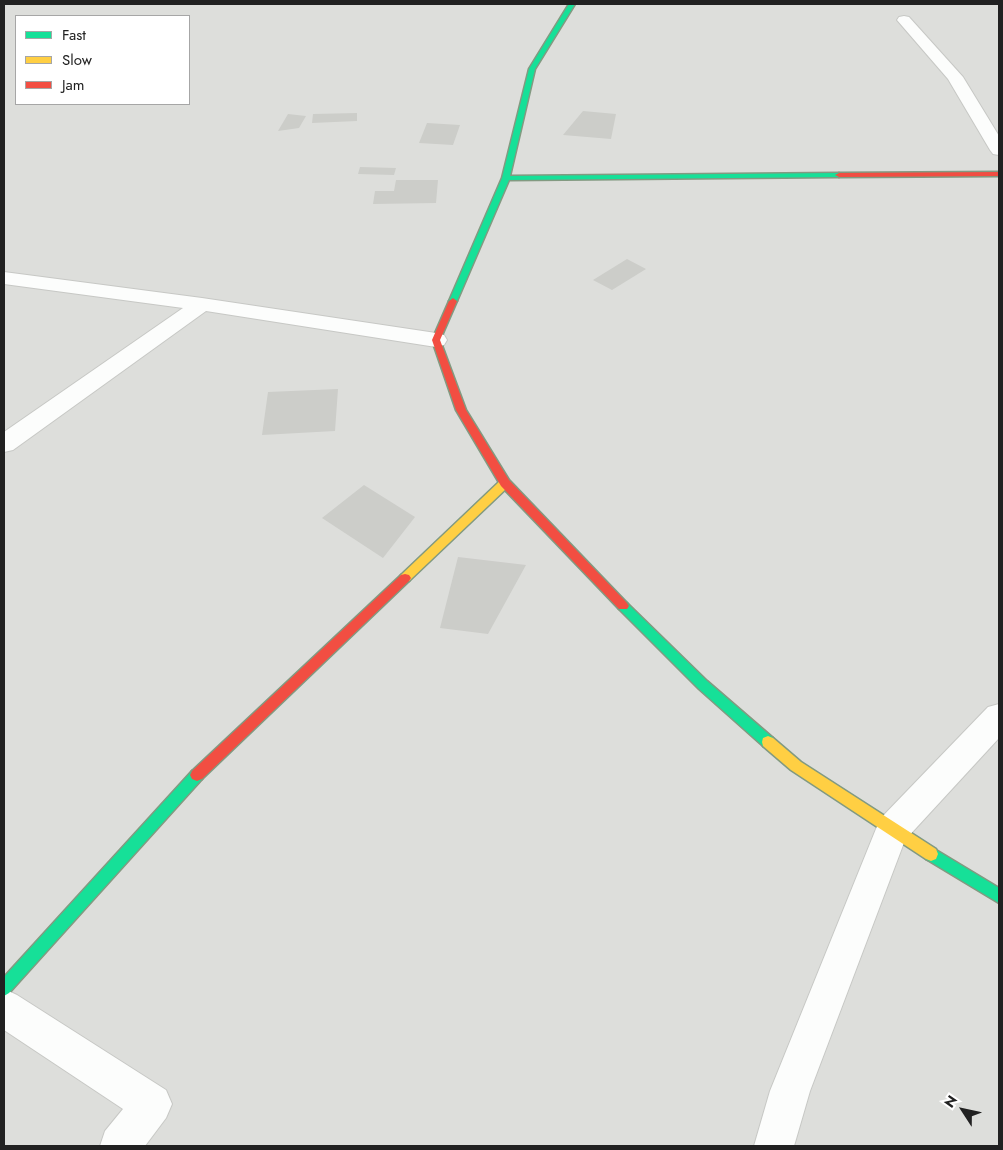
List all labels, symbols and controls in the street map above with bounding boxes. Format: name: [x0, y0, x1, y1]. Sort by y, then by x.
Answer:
legend: [15, 15, 190, 105]
text: Fast: [62, 24, 86, 46]
text: Slow: [62, 49, 92, 71]
text: Jam: [62, 74, 85, 96]
north arrow: [938, 1085, 988, 1135]
text: N: [939, 1091, 962, 1112]

